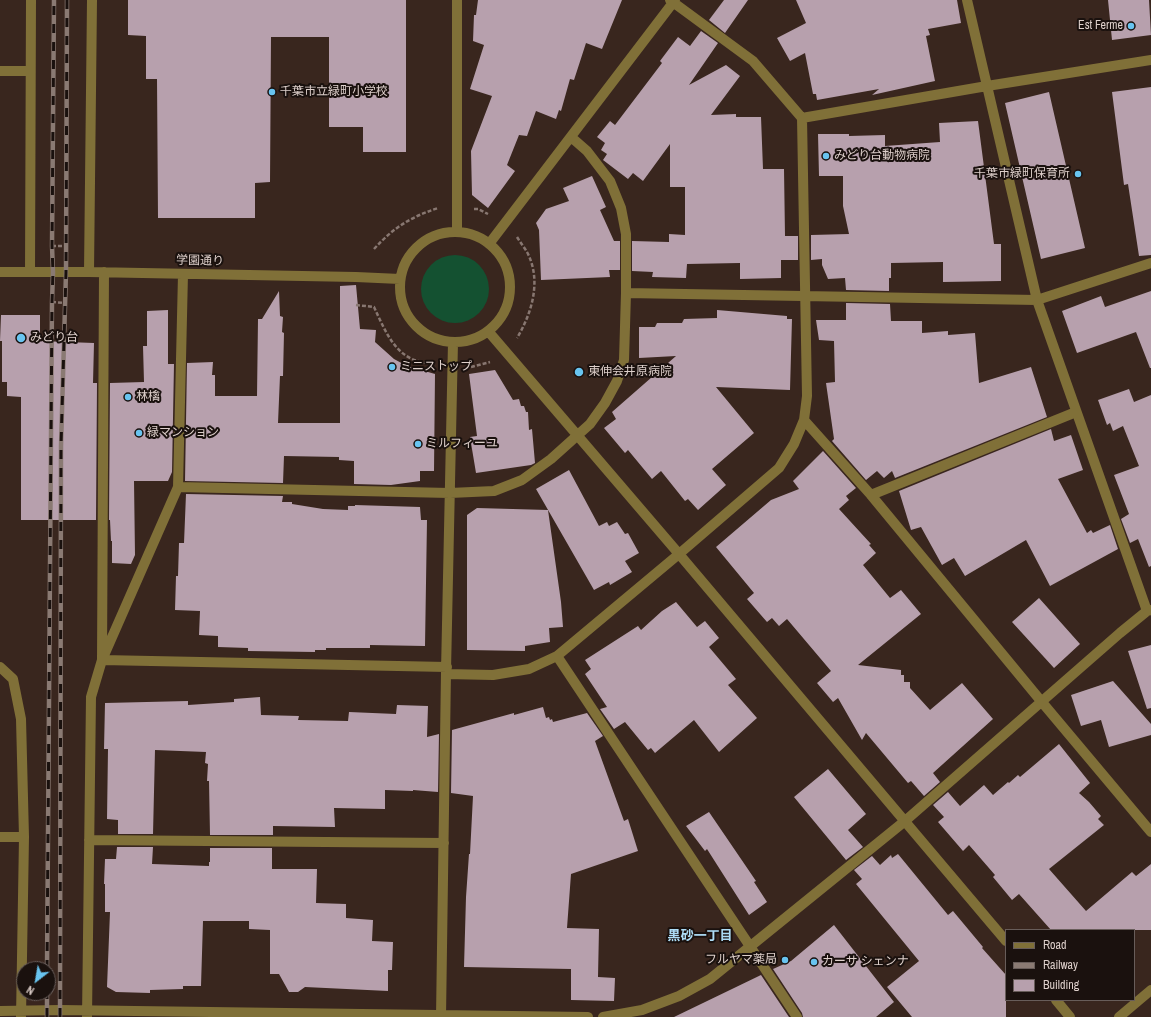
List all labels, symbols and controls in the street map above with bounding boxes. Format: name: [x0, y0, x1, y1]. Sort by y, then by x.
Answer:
place label: Est Ferme: [1078, 19, 1123, 33]
marker: Est Ferme: [1126, 21, 1136, 31]
place label: 千葉市立緑町小学校: [280, 85, 388, 99]
marker: 千葉市立緑町小学校: [267, 87, 277, 97]
place label: みどり台動物病院: [834, 149, 930, 163]
marker: みどり台動物病院: [821, 151, 831, 161]
place label: 千葉市緑町保育所: [974, 167, 1070, 181]
marker: 千葉市緑町保育所: [1073, 169, 1083, 179]
street label: 学園通り: [176, 253, 224, 269]
place label: みどり台: [30, 331, 78, 345]
marker: みどり台: [15, 332, 27, 344]
place label: ミニストップ: [400, 360, 472, 374]
marker: ミニストップ: [387, 362, 397, 372]
place label: 東伸会井原病院: [588, 365, 672, 379]
marker: 東伸会井原病院: [573, 366, 585, 378]
place label: 林檎: [136, 390, 160, 404]
marker: 林檎: [123, 392, 133, 402]
place label: 緑マンション: [147, 426, 219, 440]
marker: 緑マンション: [134, 428, 144, 438]
place label: ミルフィーユ: [426, 437, 498, 451]
marker: ミルフィーユ: [413, 439, 423, 449]
district label: 黒砂一丁目: [668, 929, 732, 945]
legend: [1005, 929, 1135, 1001]
text: Road: [1043, 937, 1067, 953]
place label: フルヤマ薬局: [705, 953, 777, 967]
marker: フルヤマ薬局: [780, 955, 790, 965]
place label: カーサ シェンナ: [822, 955, 909, 969]
marker: カーサ シェンナ: [809, 957, 819, 967]
text: Railway: [1043, 957, 1078, 973]
north arrow: [16, 961, 56, 1001]
text: Building: [1043, 977, 1079, 993]
text: N: [24, 983, 37, 998]

